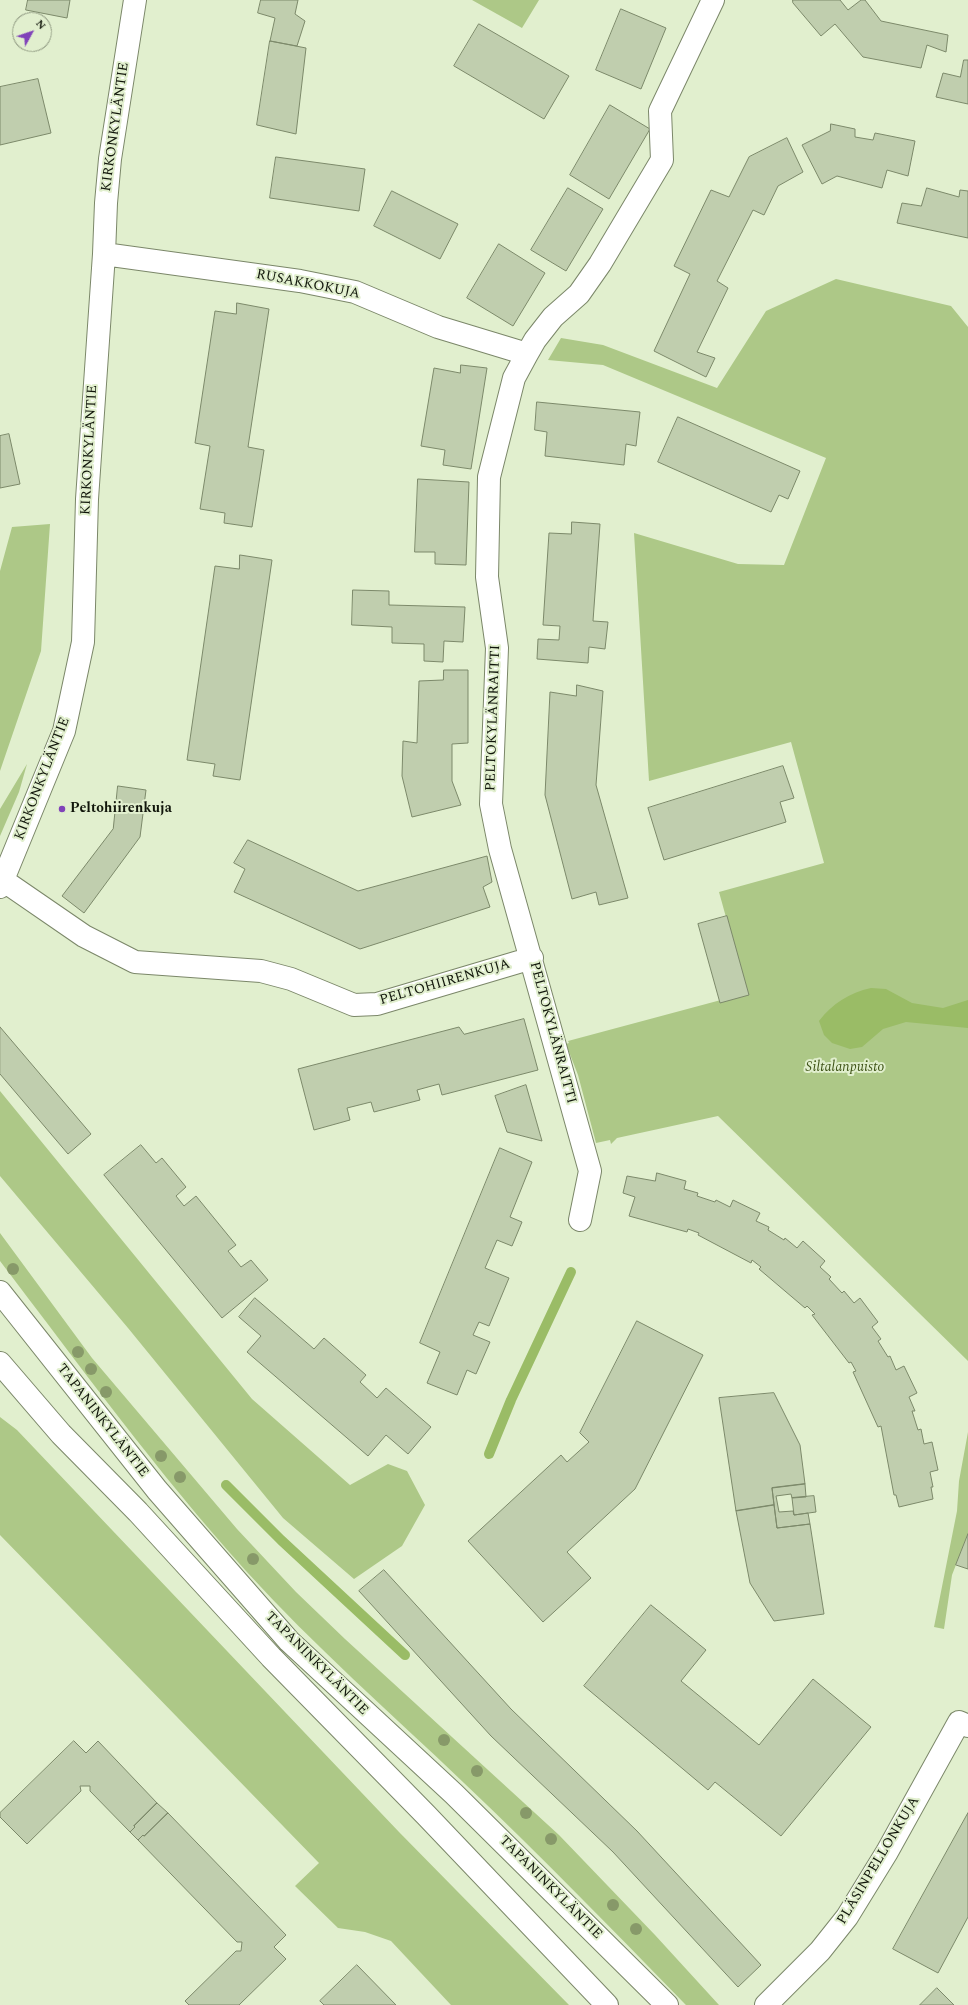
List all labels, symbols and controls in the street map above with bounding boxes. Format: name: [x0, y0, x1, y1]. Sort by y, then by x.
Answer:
north arrow: [12, 12, 52, 52]
text: N: [31, 16, 50, 34]
street label: KIRKONKYLÄNTIE: [99, 61, 133, 193]
street label: RUSAKKOKUJA: [255, 267, 361, 303]
street label: KIRKONKYLÄNTIE: [78, 384, 102, 516]
street label: PELTOKYLÄNRAITTI: [483, 645, 505, 791]
street label: KIRKONKYLÄNTIE: [12, 715, 74, 843]
place label: Peltohiirenkuja: [70, 801, 172, 817]
marker: Peltohiirenkuja: [57, 804, 67, 814]
street label: PELTOHIIRENKUJA: [378, 956, 512, 1010]
street label: PELTOKYLÄNRAITTI: [525, 960, 579, 1106]
park label: Siltalanpuisto: [806, 1060, 884, 1076]
street label: TAPANINKYLÄNTIE: [53, 1361, 151, 1481]
street label: TAPANINKYLÄNTIE: [261, 1609, 371, 1719]
street label: PLÄSINPELLONKUJA: [834, 1794, 924, 1928]
street label: TAPANINKYLÄNTIE: [495, 1833, 605, 1943]

